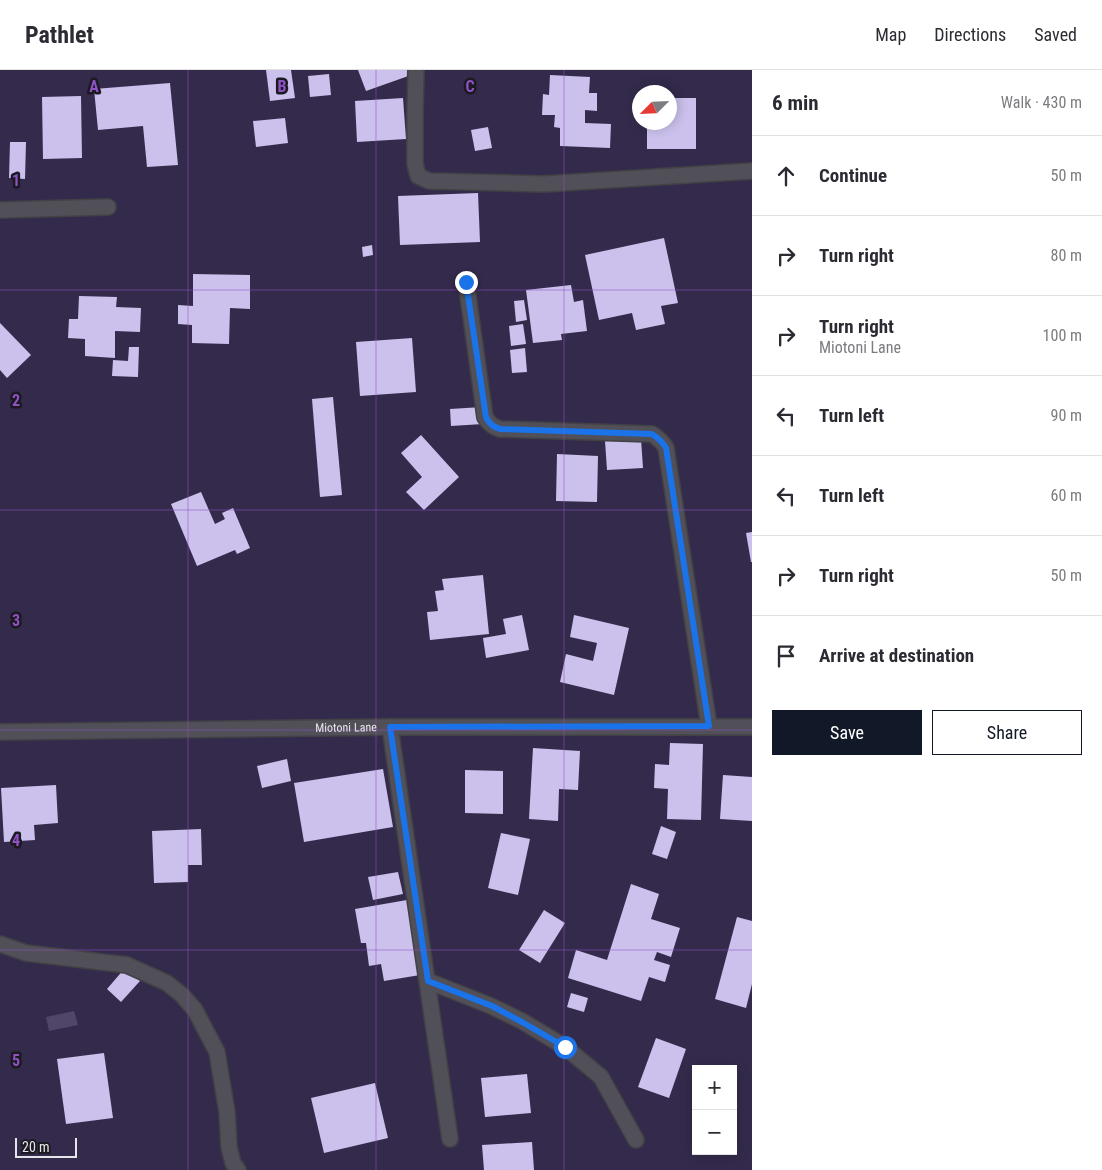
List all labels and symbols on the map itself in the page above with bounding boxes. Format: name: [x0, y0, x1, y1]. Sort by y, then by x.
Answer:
text: A: [89, 77, 99, 96]
text: B: [278, 77, 287, 96]
text: C: [465, 77, 475, 96]
north arrow: [632, 85, 677, 130]
text: 1: [12, 171, 20, 190]
route end: [455, 271, 478, 294]
text: 2: [12, 391, 20, 410]
text: 3: [12, 611, 20, 630]
street label: Miotoni Lane: [315, 720, 377, 735]
text: 4: [12, 831, 20, 850]
route start: [554, 1036, 577, 1059]
text: 5: [12, 1051, 20, 1070]
scale bar: [15, 1135, 78, 1158]

